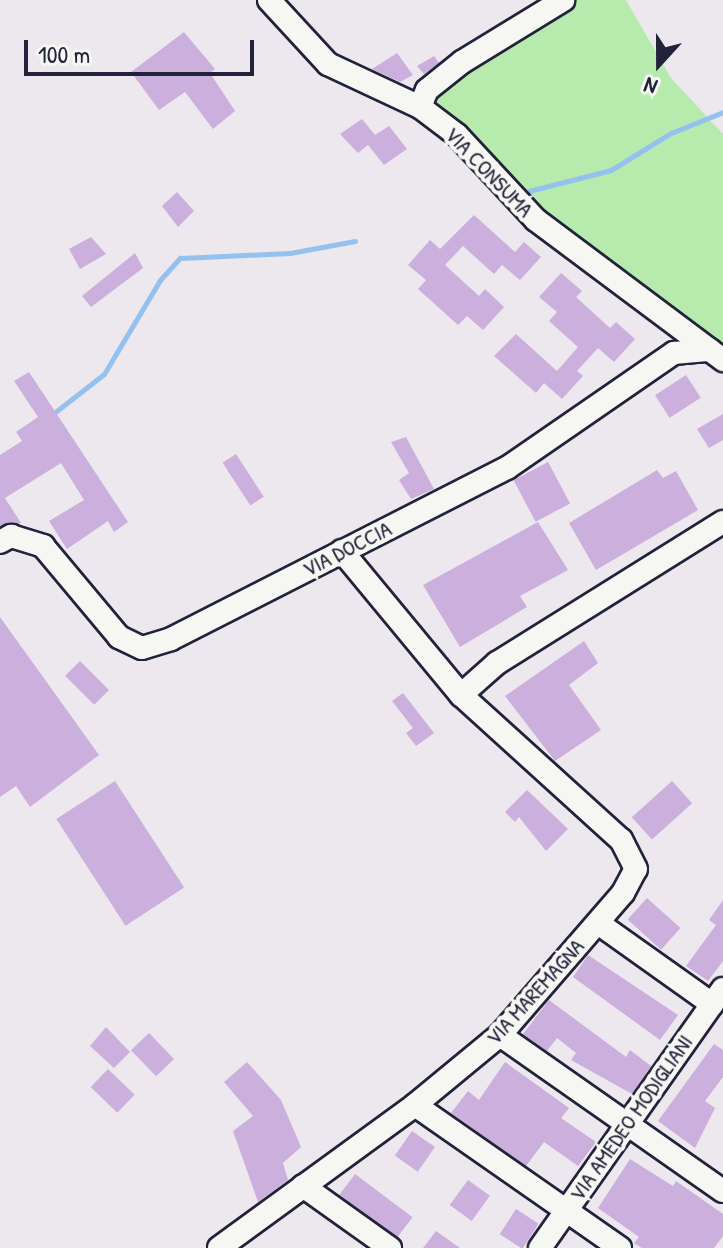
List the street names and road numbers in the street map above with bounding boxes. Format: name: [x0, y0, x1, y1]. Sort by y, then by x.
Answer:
street label: VIA CONSUMA: [439, 121, 539, 223]
street label: VIA DOCCIA: [298, 515, 396, 583]
street label: VIA MAREMAGNA: [480, 933, 590, 1051]
street label: VIA AMEDEO MODIGLIANI: [564, 1030, 698, 1206]

